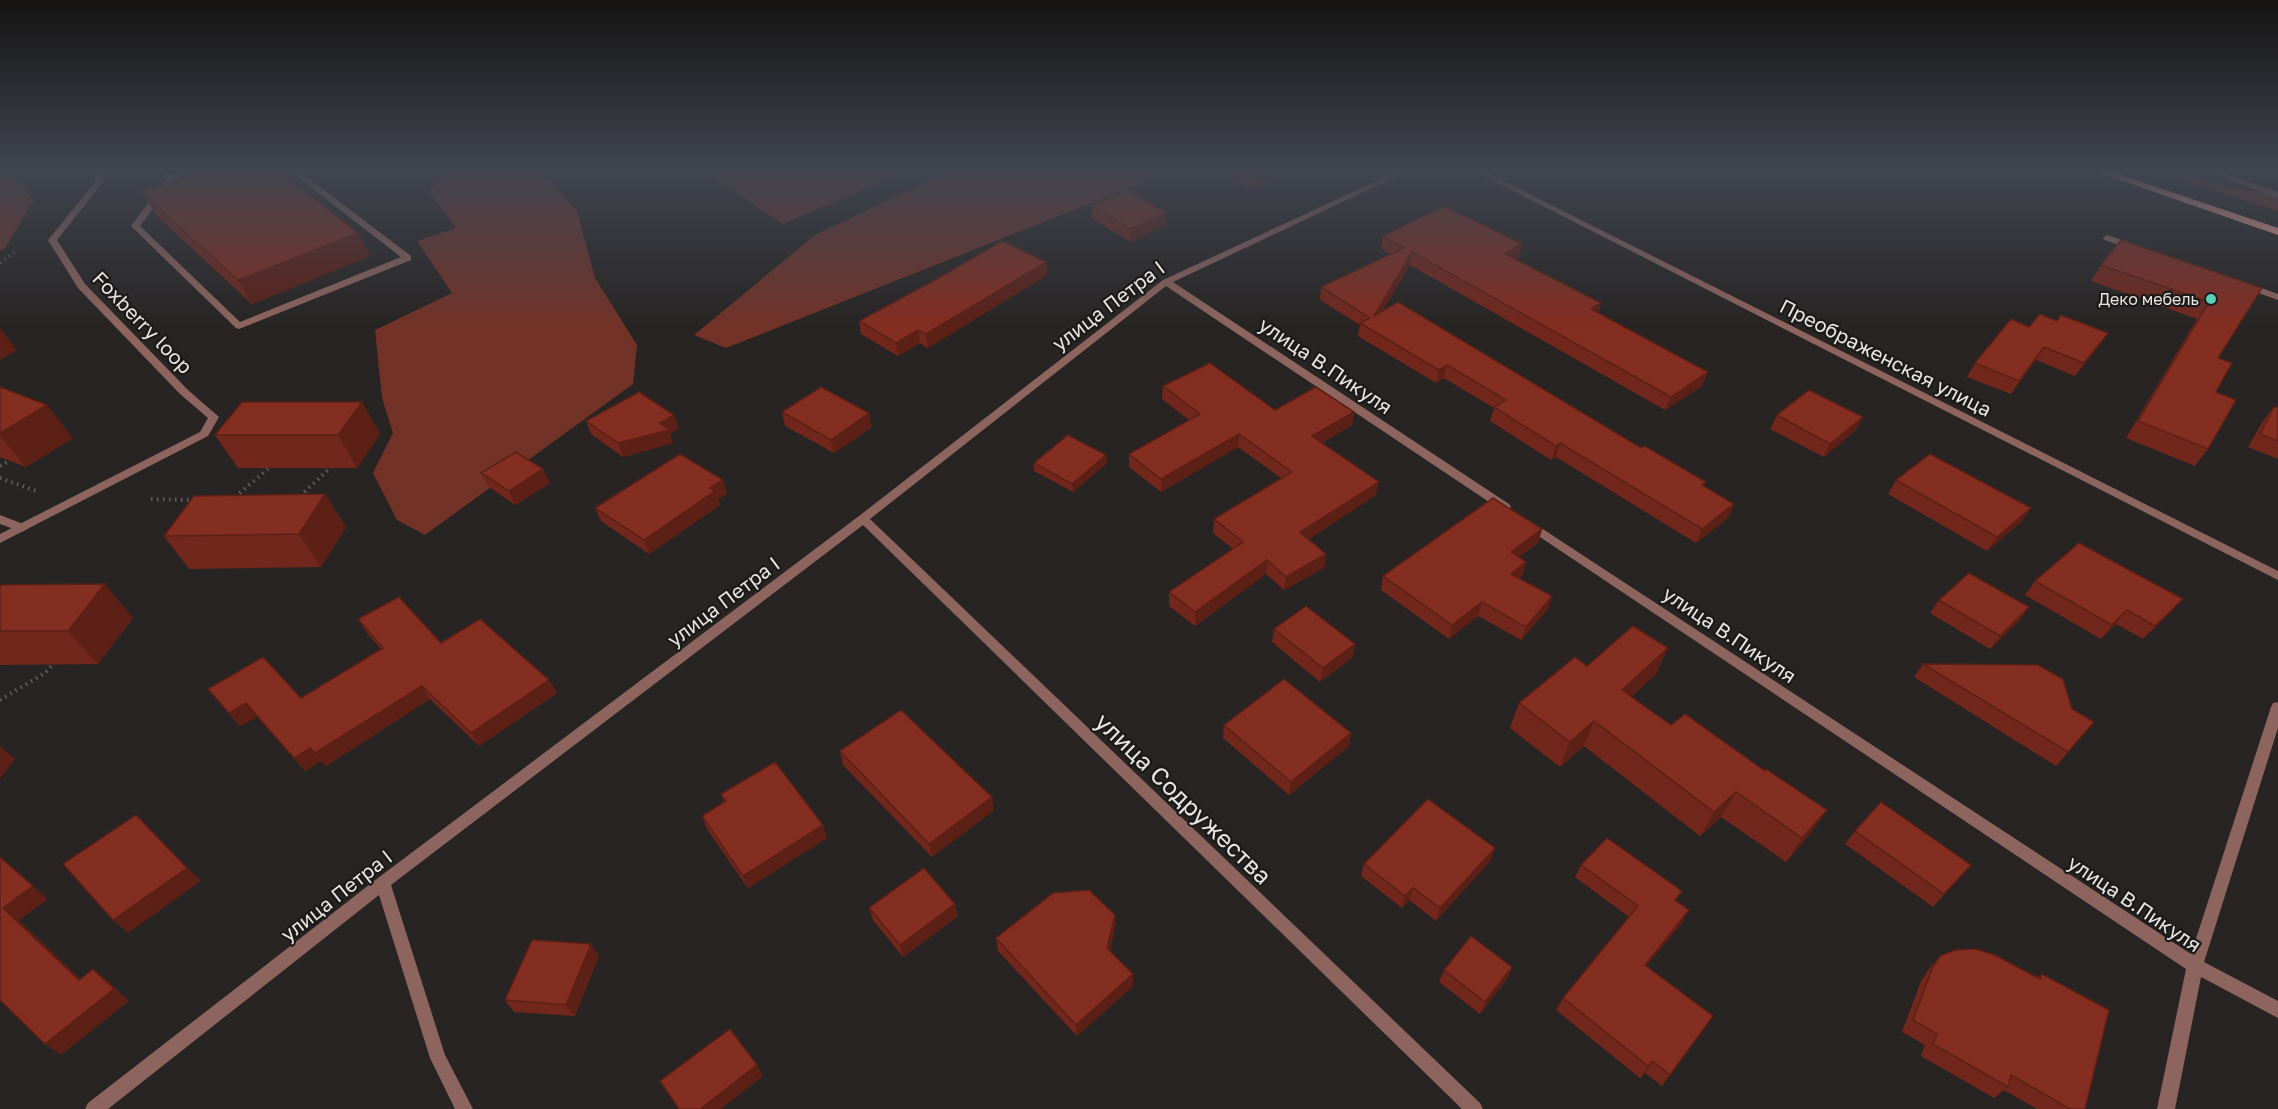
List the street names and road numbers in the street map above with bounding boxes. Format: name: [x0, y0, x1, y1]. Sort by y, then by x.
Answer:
street label: улица Петра I: [1047, 255, 1169, 355]
street label: Foxberry loop: [88, 266, 198, 378]
street label: Преображенская улица: [1776, 293, 1996, 421]
street label: улица В.Пикуля: [1255, 312, 1397, 418]
street label: улица Петра I: [662, 551, 784, 651]
street label: улица В.Пикуля: [1659, 581, 1801, 687]
street label: улица Содружества: [1090, 706, 1278, 890]
street label: улица Петра I: [276, 844, 396, 946]
street label: улица В.Пикуля: [2064, 850, 2206, 956]

